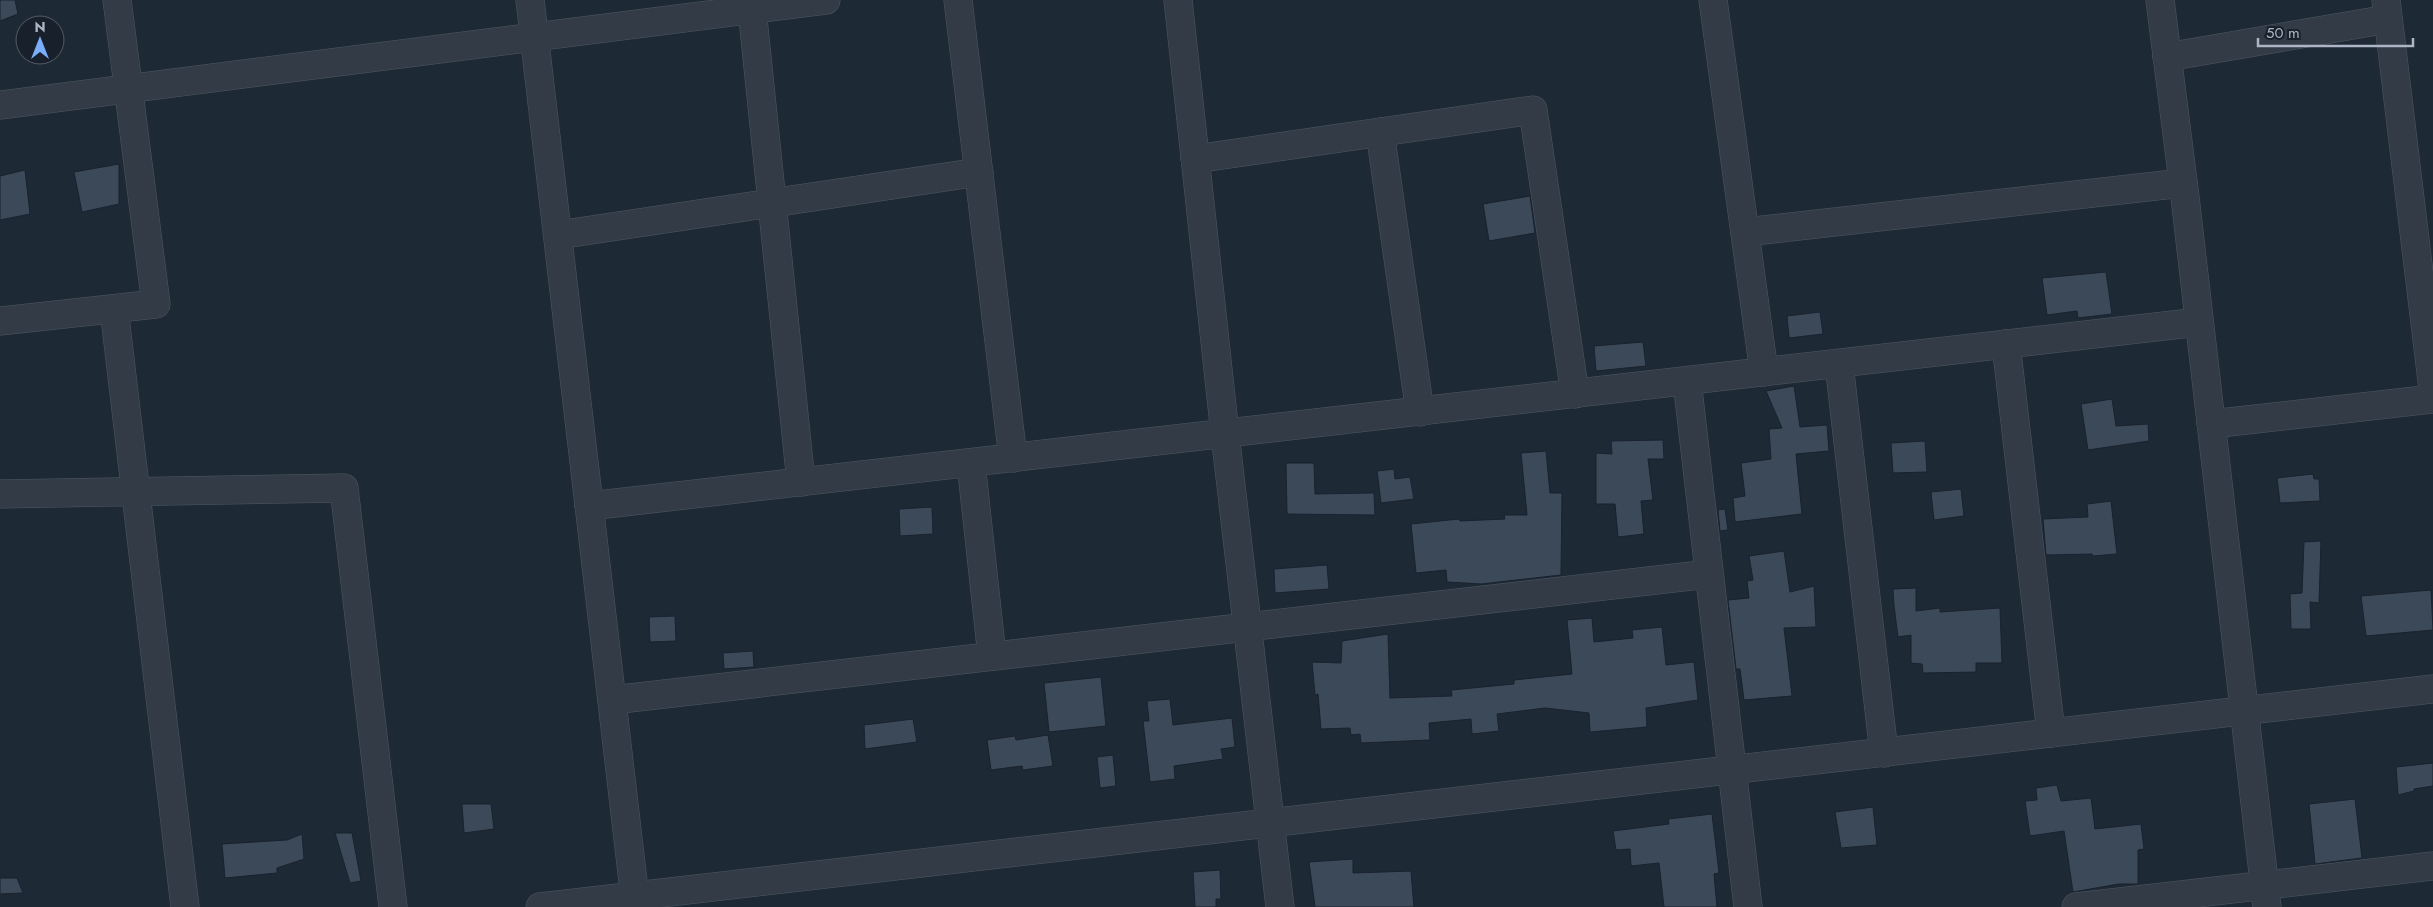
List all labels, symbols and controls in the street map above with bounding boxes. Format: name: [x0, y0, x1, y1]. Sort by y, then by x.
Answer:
north arrow: [15, 15, 65, 65]
scale bar: [2258, 15, 2413, 47]
text: N: [34, 17, 46, 37]
text: 50 m: [2266, 22, 2300, 44]

